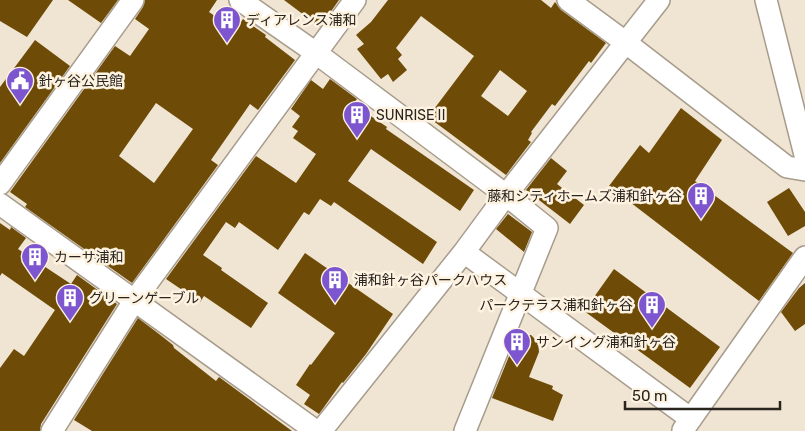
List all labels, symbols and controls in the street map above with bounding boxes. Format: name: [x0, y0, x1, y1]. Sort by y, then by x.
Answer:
building icon: ディアレンス浦和: [212, 5, 242, 44]
place label: ディアレンス浦和: [246, 12, 357, 29]
public building icon: 針ヶ谷公民館: [5, 66, 35, 105]
place label: 針ヶ谷公民館: [39, 73, 123, 90]
building icon: SUNRISEⅡ: [342, 100, 372, 139]
place label: SUNRISEⅡ: [376, 107, 448, 124]
building icon: 藤和シティホームズ浦和針ヶ谷: [686, 181, 716, 220]
place label: 藤和シティホームズ浦和針ヶ谷: [487, 188, 682, 205]
building icon: カーサ浦和: [20, 242, 50, 281]
place label: カーサ浦和: [54, 249, 124, 266]
building icon: 浦和針ヶ谷パークハウス: [320, 265, 350, 304]
place label: 浦和針ヶ谷パークハウス: [354, 272, 507, 289]
building icon: グリーンゲーブル: [55, 283, 85, 322]
place label: グリーンゲーブル: [89, 290, 199, 307]
building icon: パークテラス浦和針ヶ谷: [637, 290, 667, 329]
place label: パークテラス浦和針ヶ谷: [479, 297, 633, 314]
building icon: サンイング浦和針ヶ谷: [502, 327, 532, 366]
place label: サンイング浦和針ヶ谷: [536, 334, 676, 351]
scale bar: [625, 378, 780, 410]
text: 50 m: [632, 387, 667, 405]

